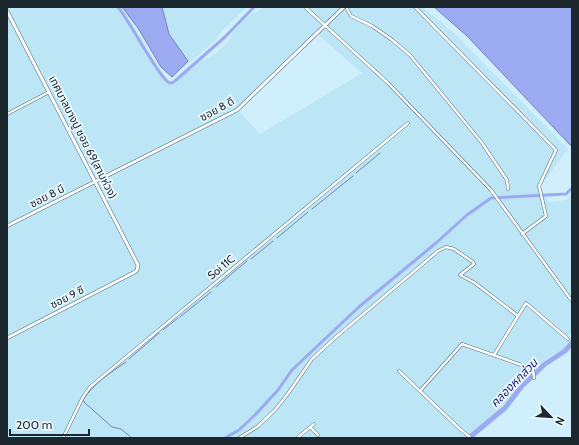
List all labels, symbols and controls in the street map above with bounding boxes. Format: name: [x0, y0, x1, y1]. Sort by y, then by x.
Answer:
street label: เทศบาลบางปู ซอย 69(สามห่วง): [46, 73, 120, 201]
street label: ซอย 8 ดี: [197, 94, 237, 124]
street label: ซอย 8 บี: [27, 181, 67, 211]
street label: Soi 11C: [205, 251, 238, 282]
street label: ซอย 9 ซี: [48, 282, 87, 311]
water label: คลองหกส่วน: [487, 355, 541, 410]
north arrow: [531, 397, 571, 437]
scale bar: [10, 411, 89, 437]
text: N: [552, 415, 568, 428]
text: 200 m: [16, 417, 52, 432]

